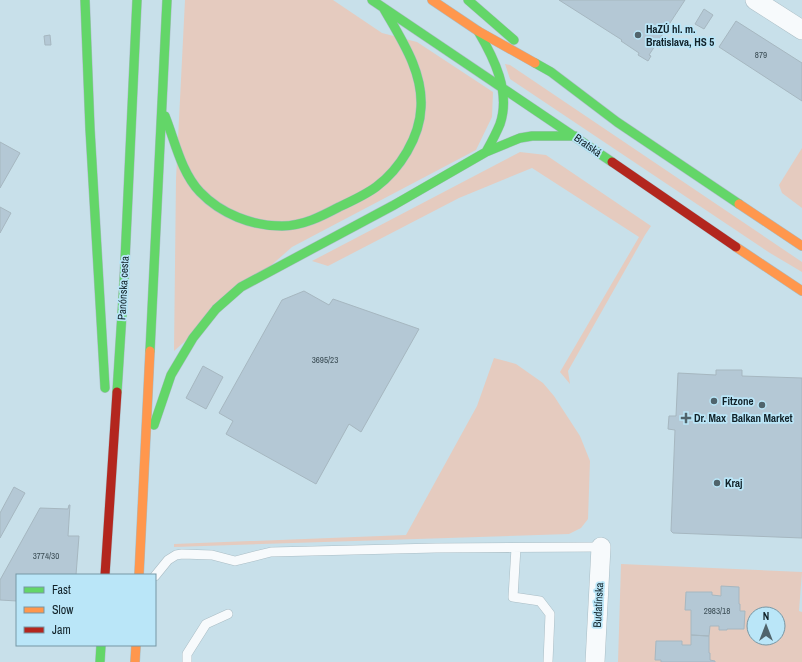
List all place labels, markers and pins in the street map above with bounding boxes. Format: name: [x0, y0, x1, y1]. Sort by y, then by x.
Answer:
place label: HaZÚ hl. m. Bratislava, HS 5: [646, 22, 714, 49]
marker: HaZÚ hl. m. Bratislava, HS 5: [633, 30, 643, 40]
place label: Fitzone: [722, 394, 754, 408]
marker: Fitzone: [709, 396, 719, 406]
marker: Balkan Market: [757, 400, 767, 410]
place label: Dr. Max: [694, 411, 726, 425]
place label: Balkan Market: [731, 411, 793, 425]
marker: Dr. Max: [681, 413, 691, 423]
place label: Kraj: [725, 476, 743, 490]
marker: Kraj: [712, 478, 722, 488]

